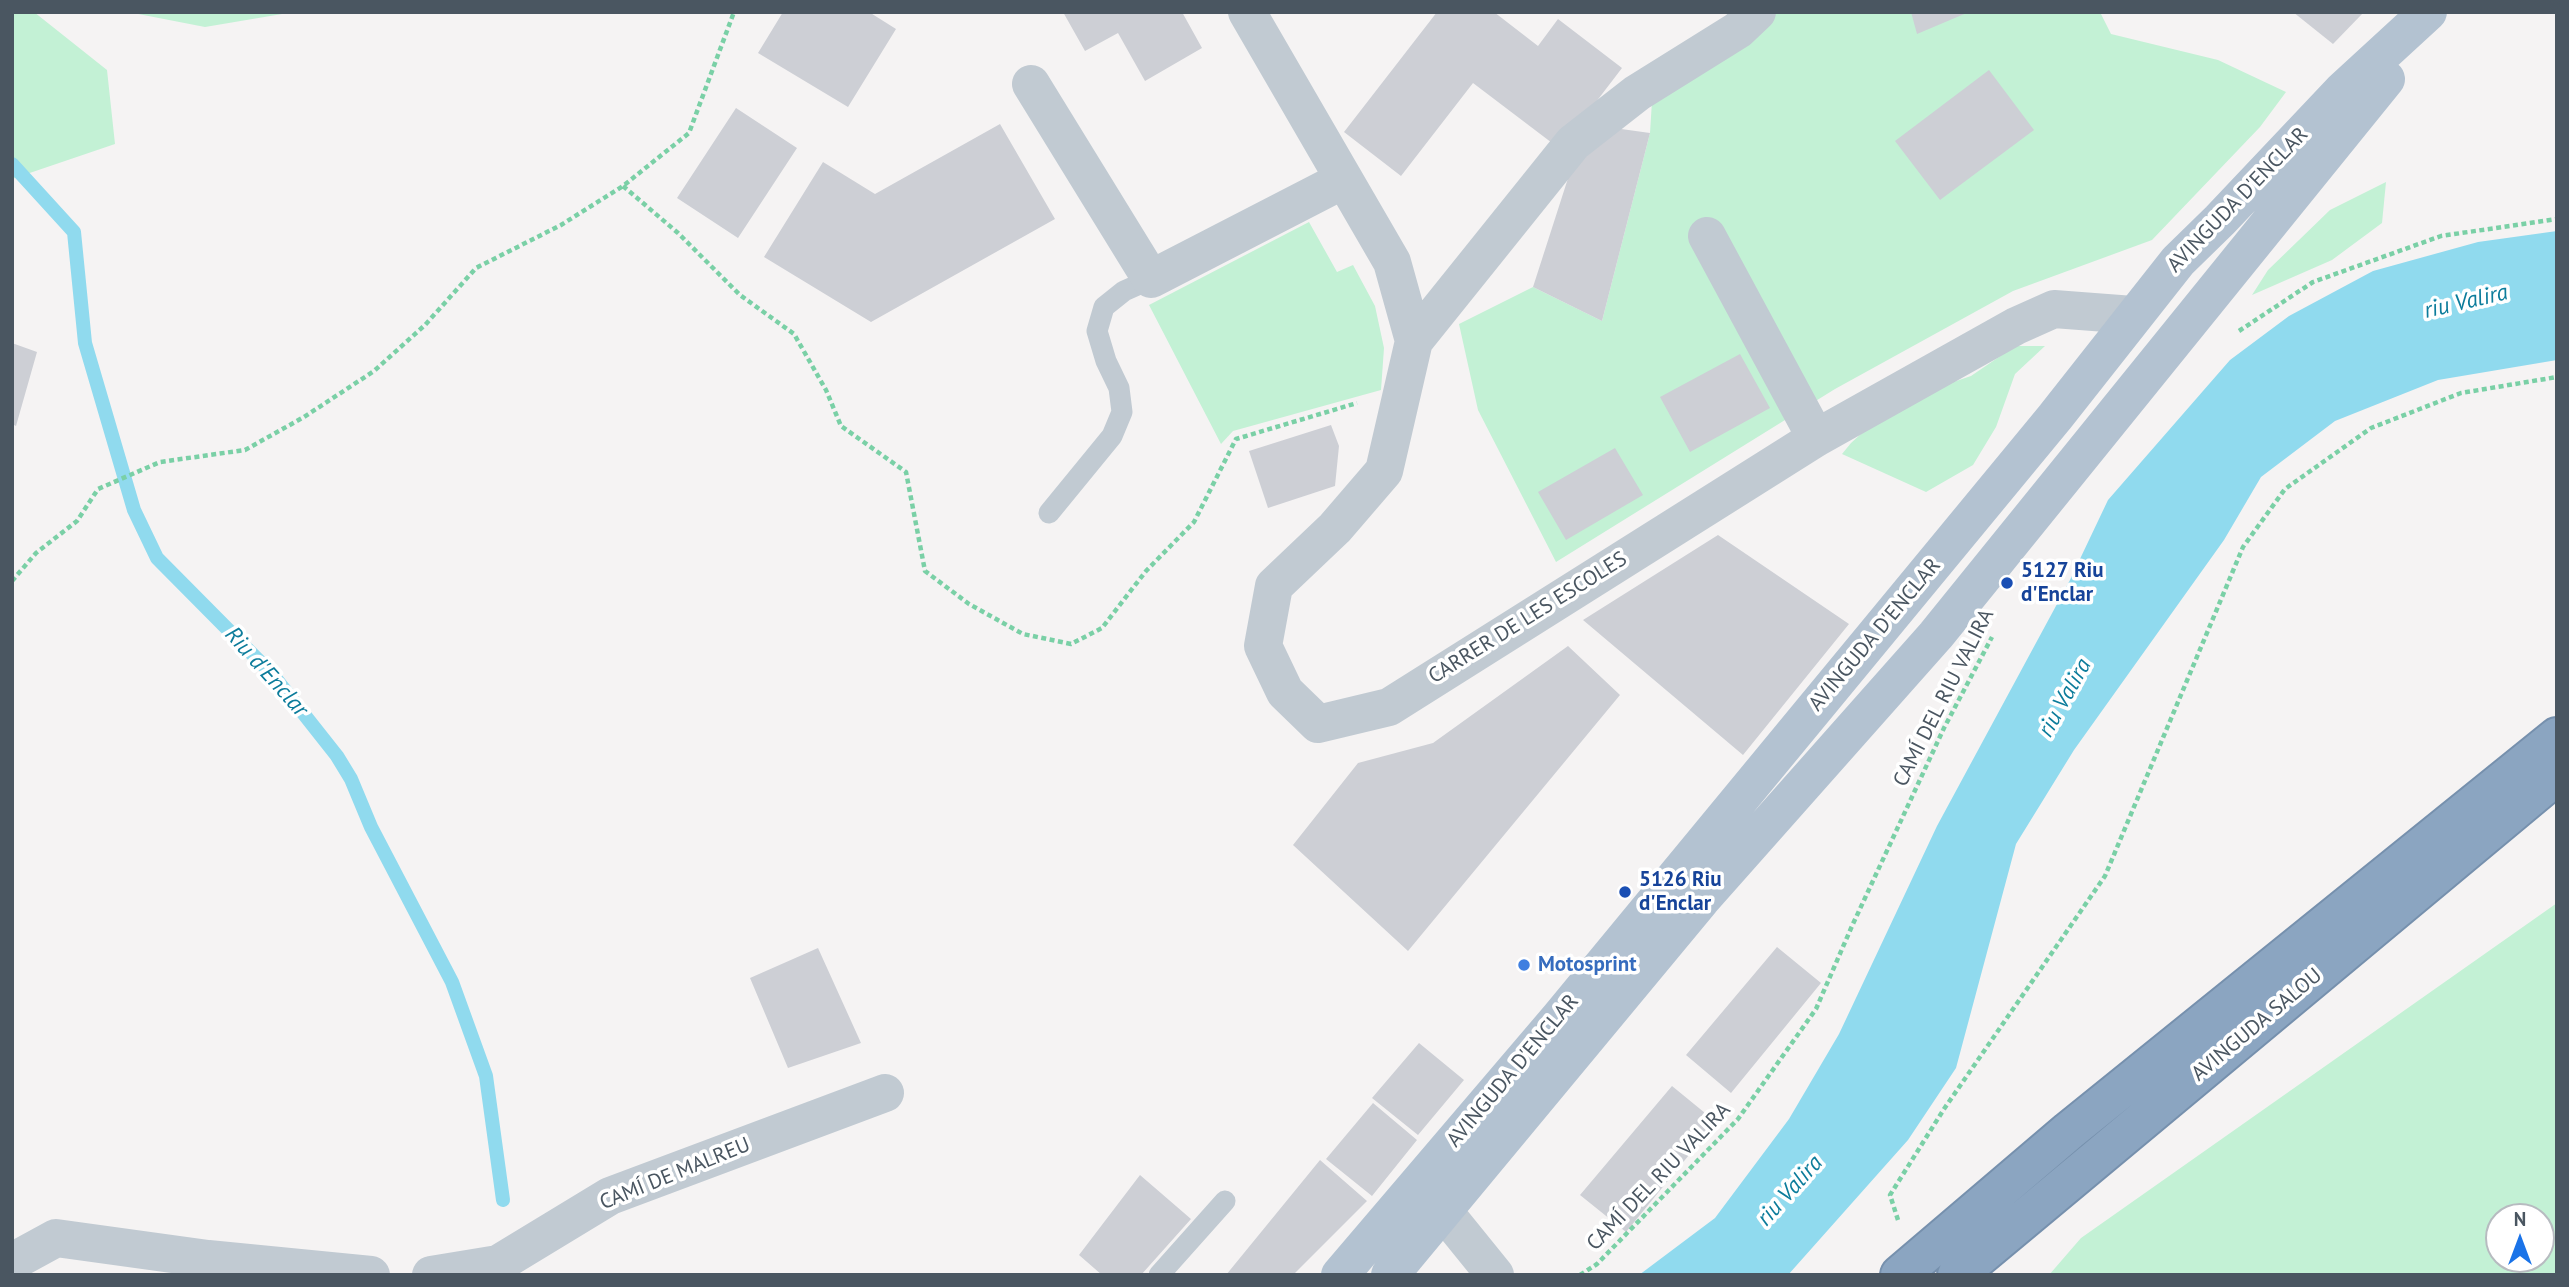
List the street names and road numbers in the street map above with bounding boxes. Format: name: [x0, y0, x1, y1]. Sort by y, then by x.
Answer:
street label: AVINGUDA D'ENCLAR: [2162, 122, 2314, 278]
street label: CARRER DE LES ESCOLES: [1424, 547, 1632, 689]
street label: AVINGUDA D'ENCLAR: [1804, 553, 1946, 717]
street label: CAMÍ DEL RIU VALIRA: [1888, 605, 2000, 791]
street label: AVINGUDA SALOU: [2187, 963, 2327, 1087]
street label: AVINGUDA D'ENCLAR: [1442, 989, 1584, 1153]
street label: CAMÍ DEL RIU VALIRA: [1582, 1098, 1736, 1256]
street label: CAMÍ DE MALREU: [596, 1132, 754, 1216]

